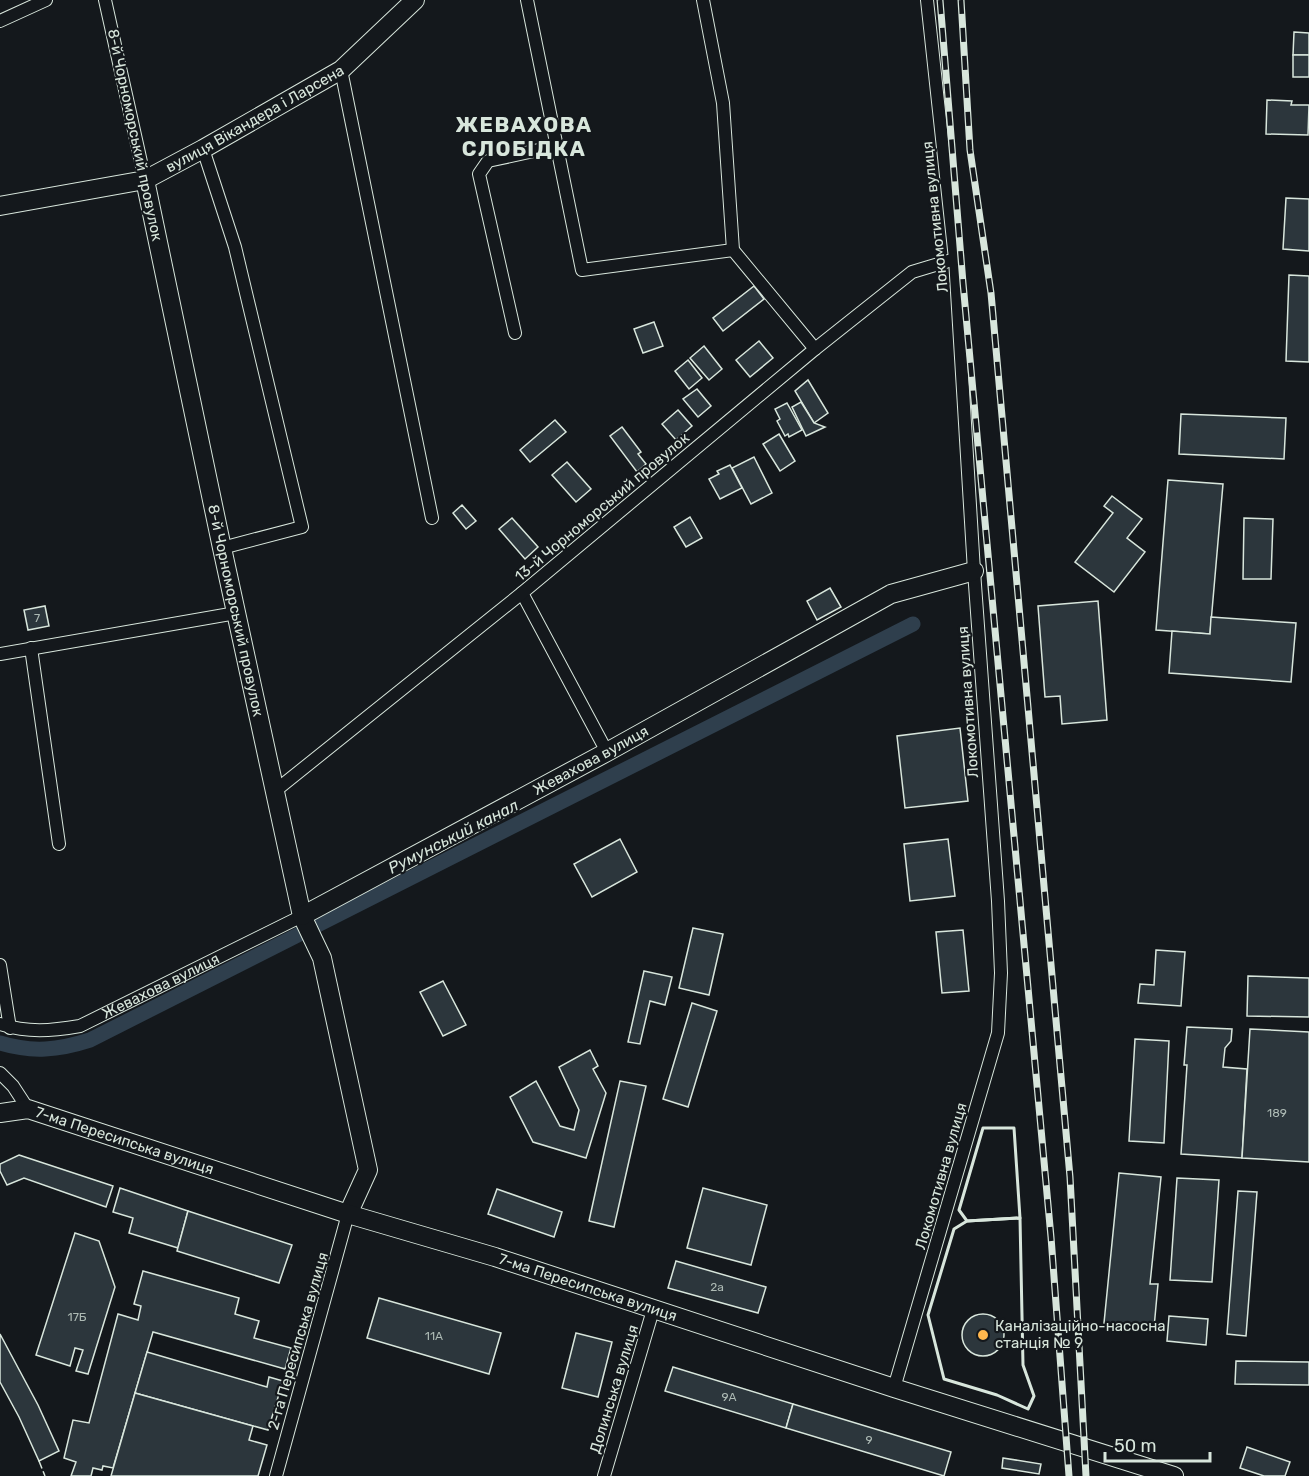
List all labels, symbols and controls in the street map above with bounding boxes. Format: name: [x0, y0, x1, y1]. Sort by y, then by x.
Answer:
street label: 8-й Чорноморський провулок: [104, 27, 166, 243]
street label: вулиця Вікандера і Ларсена: [163, 61, 347, 176]
district label: ЖЕВАХОВА СЛОБІДКА: [456, 112, 592, 161]
street label: Локомотивна вулиця: [918, 140, 952, 294]
street label: 13-й Чорноморський провулок: [511, 429, 693, 585]
street label: 8-й Чорноморський провулок: [204, 503, 267, 718]
house number: 7: [34, 611, 40, 625]
street label: Локомотивна вулиця: [954, 626, 982, 778]
street label: Жевахова вулиця: [530, 722, 652, 799]
water label: Румунський канал: [385, 795, 521, 877]
street label: Жевахова вулиця: [99, 949, 222, 1023]
street label: Локомотивна вулиця: [911, 1100, 971, 1252]
street label: 7-ма Пересипська вулиця: [33, 1103, 216, 1178]
house number: 189: [1267, 1106, 1287, 1120]
street label: 2-га Пересипська вулиця: [264, 1250, 332, 1432]
street label: 7-ма Пересипська вулиця: [496, 1250, 679, 1325]
house number: 2а: [710, 1280, 724, 1294]
house number: 17Б: [68, 1310, 87, 1324]
place label: Каналізаційно-насосна станція № 9: [995, 1317, 1166, 1352]
street label: Долинська вулиця: [586, 1323, 642, 1455]
marker: Каналізаційно-насосна станція № 9: [976, 1328, 990, 1342]
house number: 11А: [425, 1329, 443, 1343]
house number: 9А: [721, 1390, 737, 1404]
scale bar: [1105, 1425, 1210, 1463]
house number: 9: [865, 1433, 873, 1447]
text: 50 m: [1114, 1435, 1157, 1457]

